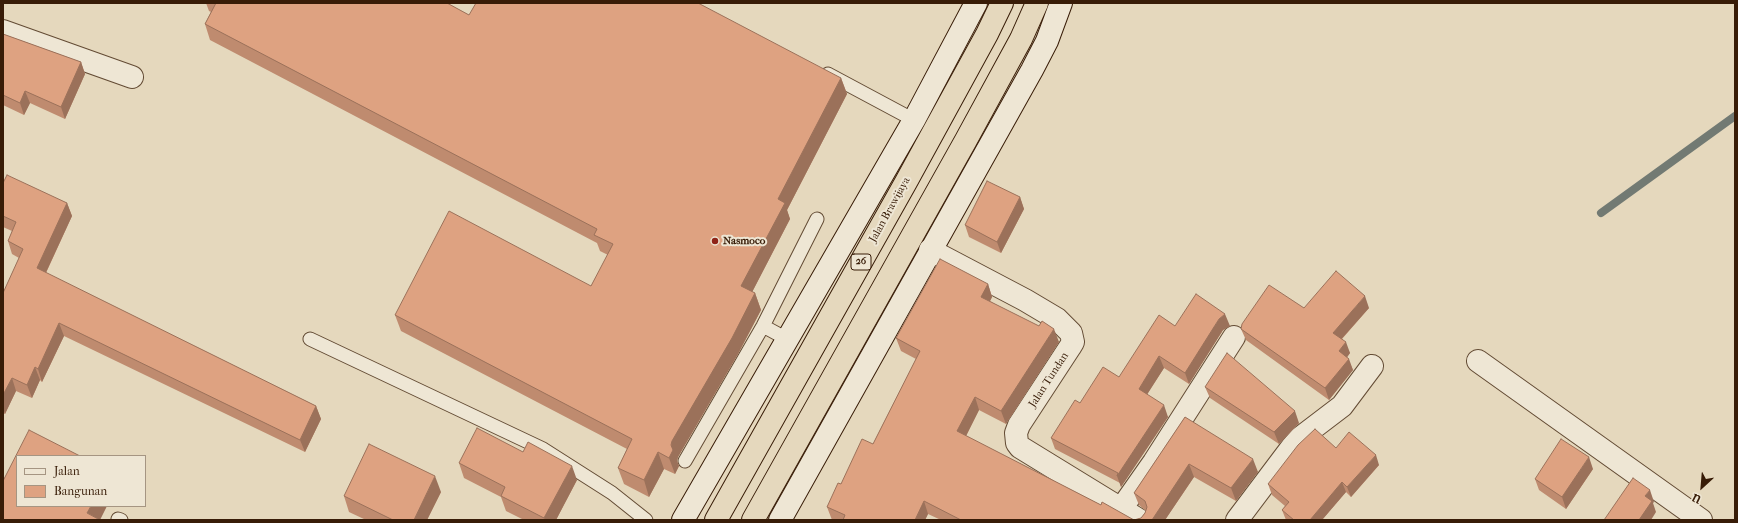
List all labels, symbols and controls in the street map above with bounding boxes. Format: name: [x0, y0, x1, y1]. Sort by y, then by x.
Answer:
street label: Jalan Brawijaya: [867, 175, 913, 245]
place label: Nasmoco: [723, 234, 765, 248]
marker: Nasmoco: [710, 236, 720, 246]
road number: 26: [851, 254, 871, 270]
street label: Jalan Tundan: [1026, 350, 1072, 410]
legend: [16, 455, 146, 507]
text: Jalan: [54, 464, 80, 478]
north arrow: [1682, 467, 1722, 507]
text: Bangunan: [54, 484, 107, 498]
text: U: [1690, 491, 1703, 506]

